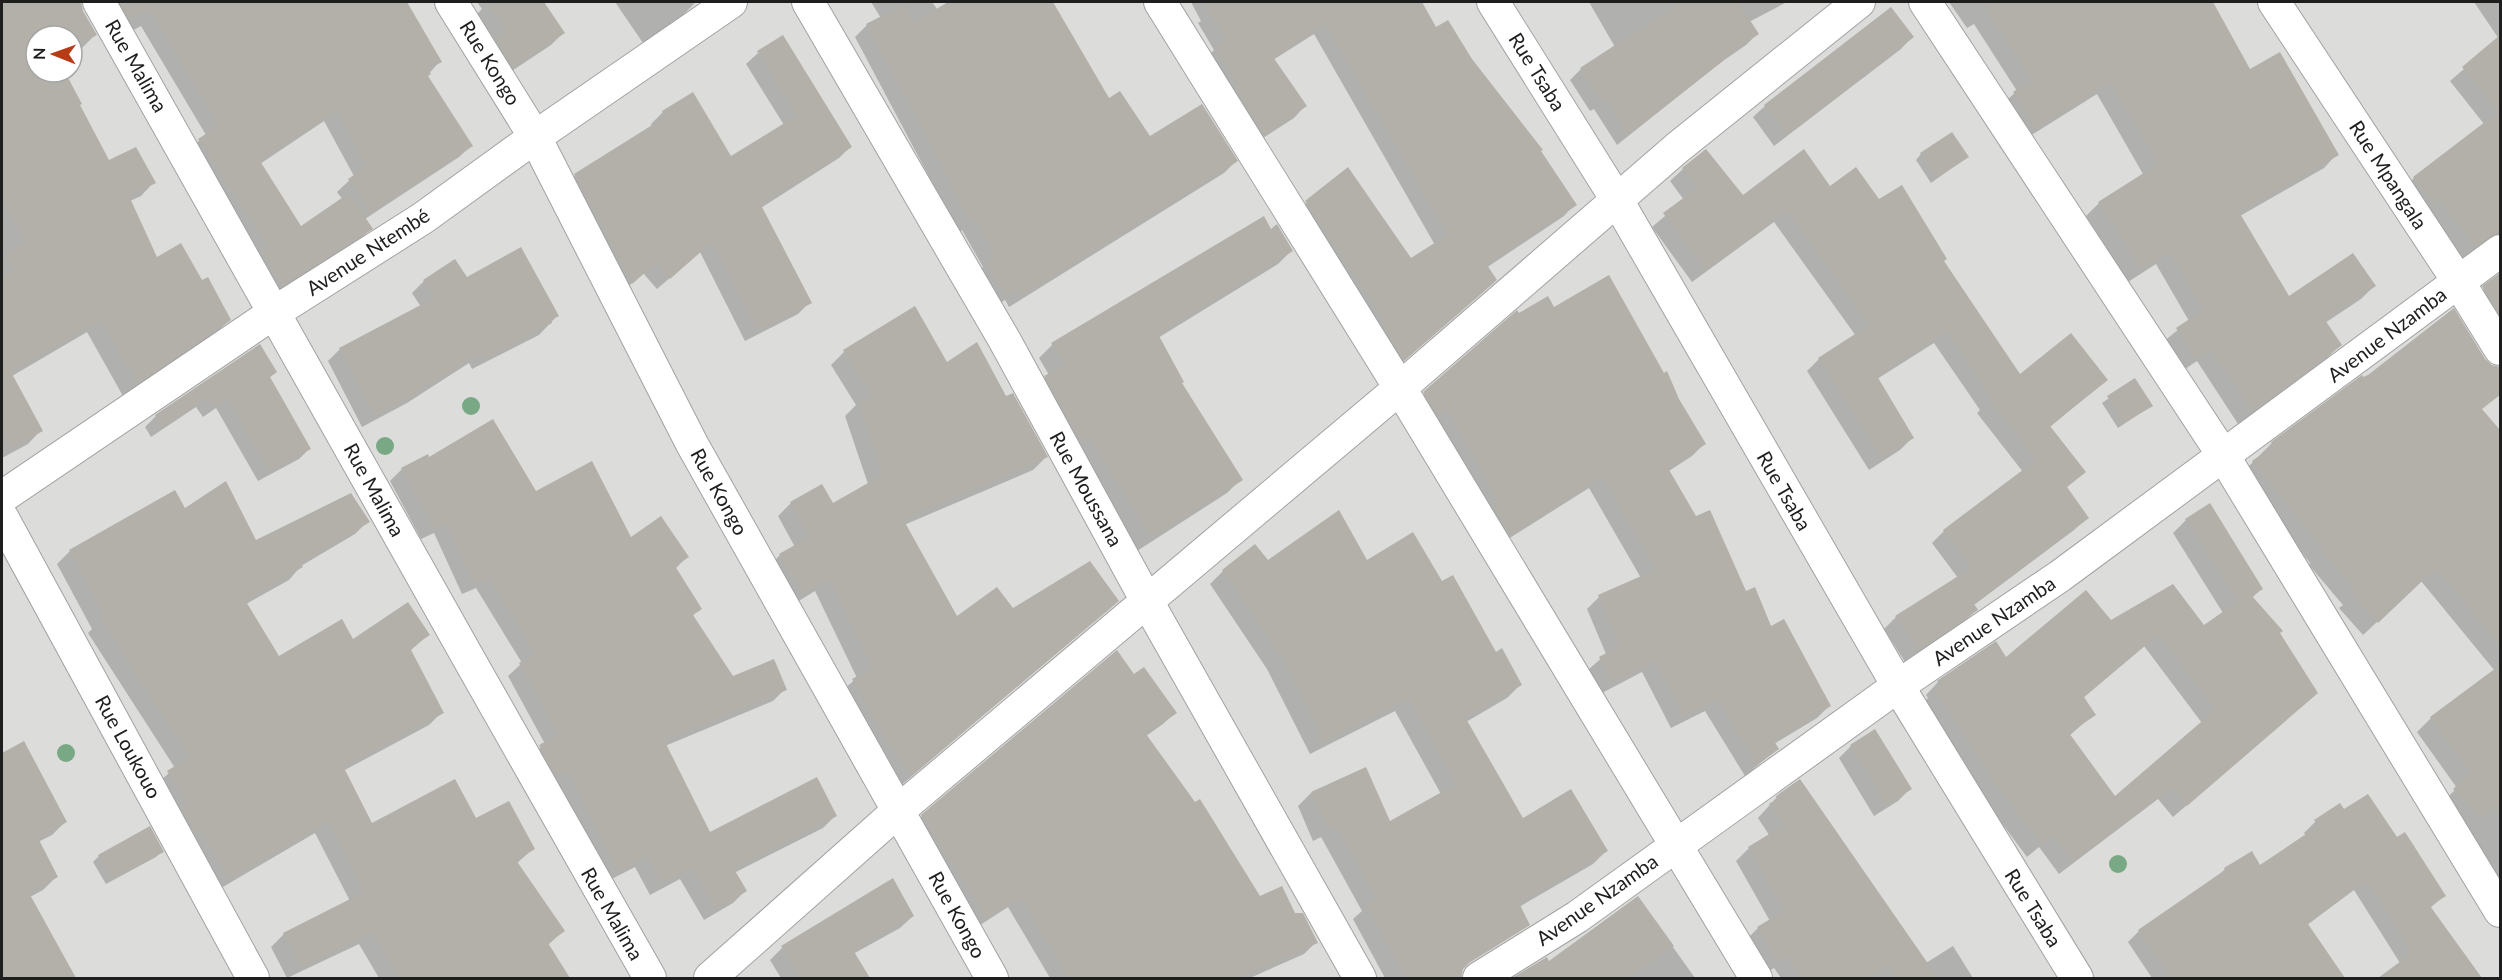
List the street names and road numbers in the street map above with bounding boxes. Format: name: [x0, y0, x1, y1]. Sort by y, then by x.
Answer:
street label: Rue Malima: [101, 15, 173, 116]
street label: Rue Kongo: [455, 16, 526, 109]
street label: Rue Tsaba: [1504, 28, 1571, 115]
street label: Rue Mpangala: [2345, 116, 2433, 233]
street label: Avenue Ntembé: [301, 202, 434, 300]
street label: Avenue Nzamba: [2322, 282, 2451, 387]
street label: Rue Moussana: [1045, 427, 1128, 550]
street label: Rue Malima: [339, 439, 410, 540]
street label: Rue Kongo: [686, 444, 754, 539]
street label: Rue Tsaba: [1753, 447, 1817, 534]
street label: Avenue Nzamba: [1927, 570, 2059, 670]
street label: Rue Loukouo: [91, 691, 167, 802]
street label: Avenue Nzamba: [1531, 848, 1662, 950]
street label: Rue Malima: [577, 863, 649, 964]
street label: Rue Tsaba: [2000, 864, 2067, 951]
street label: Rue Kongo: [924, 867, 992, 962]

